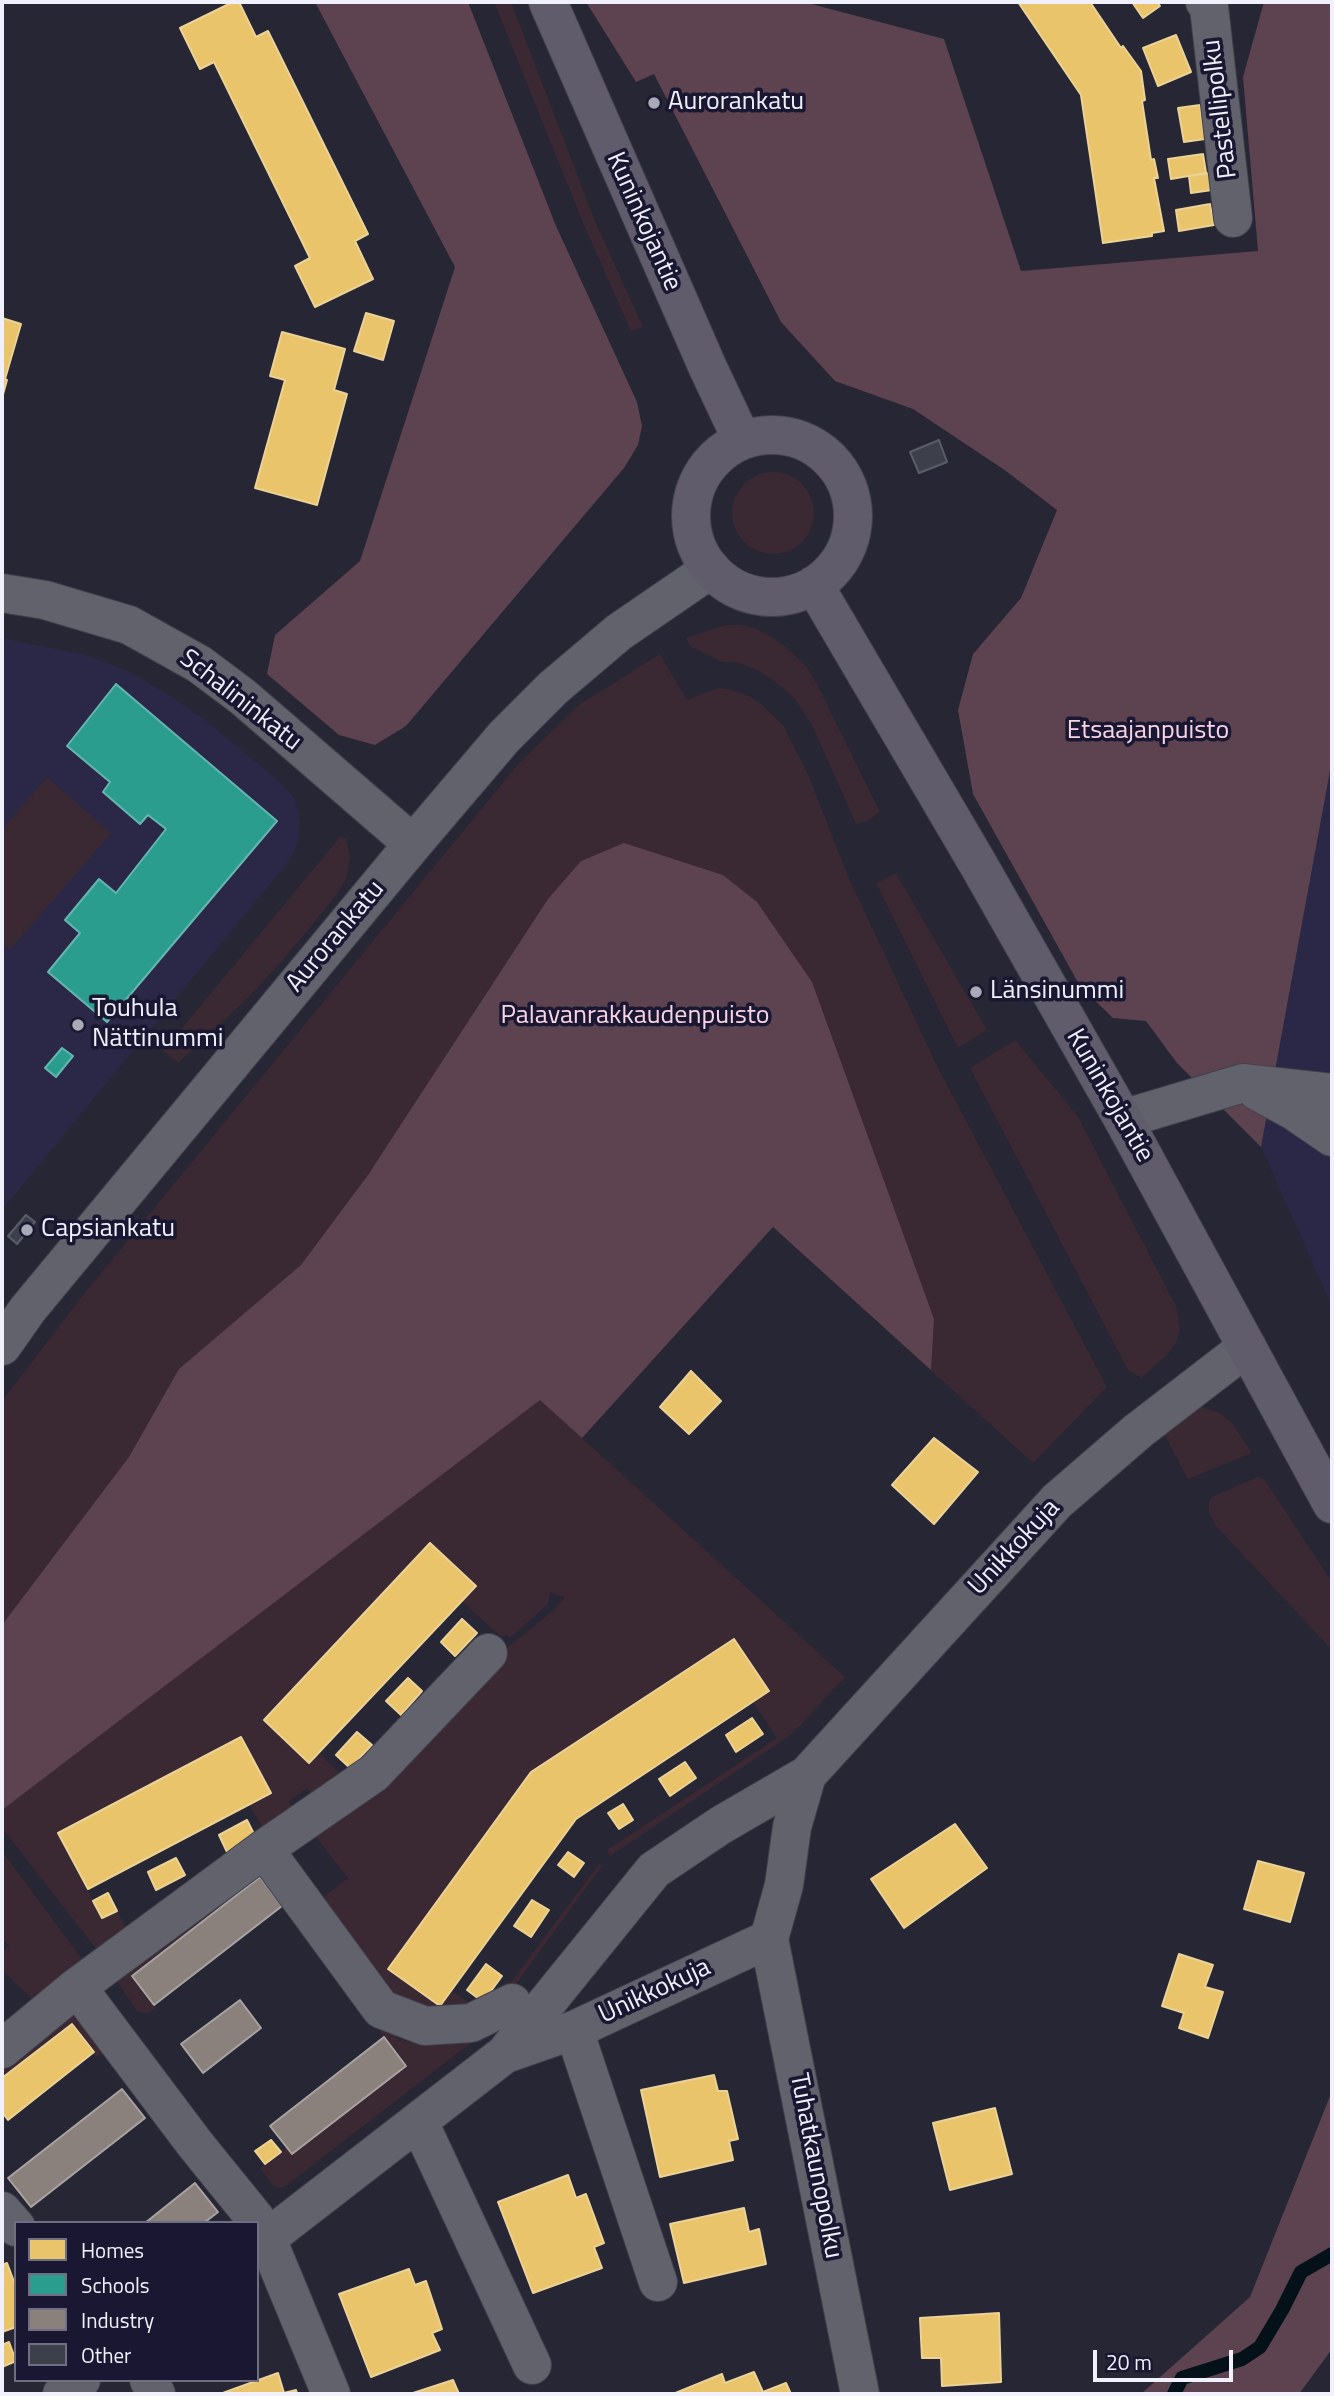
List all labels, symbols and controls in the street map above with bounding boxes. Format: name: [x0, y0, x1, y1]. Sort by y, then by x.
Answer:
street label: Pastellipolku: [1197, 38, 1245, 180]
place label: Aurorankatu: [668, 87, 804, 119]
marker: Aurorankatu: [646, 95, 662, 111]
street label: Kuninkojantie: [599, 148, 687, 296]
street label: Schalininkatu: [173, 644, 307, 758]
park label: Etsaajanpuisto: [1067, 716, 1229, 748]
street label: Aurorankatu: [280, 875, 392, 999]
place label: Länsinummi: [990, 976, 1124, 1008]
marker: Länsinummi: [968, 984, 984, 1000]
place label: Touhula Nättinummi: [92, 994, 223, 1056]
park label: Palavanrakkaudenpuisto: [500, 1001, 770, 1033]
marker: Touhula Nättinummi: [70, 1017, 86, 1033]
street label: Kuninkojantie: [1058, 1024, 1160, 1168]
place label: Capsiankatu: [41, 1214, 175, 1246]
marker: Capsiankatu: [19, 1222, 35, 1238]
street label: Unikkokuja: [963, 1494, 1067, 1602]
street label: Unikkokuja: [594, 1953, 716, 2031]
street label: Tuhatkaunopolku: [782, 2071, 848, 2261]
legend: [14, 2221, 259, 2382]
text: Homes: [81, 2234, 144, 2266]
text: Schools: [81, 2269, 150, 2301]
text: Industry: [81, 2304, 154, 2336]
scale bar: [1096, 2336, 1236, 2380]
text: Other: [81, 2339, 131, 2371]
text: 20 m: [1106, 2346, 1152, 2378]

